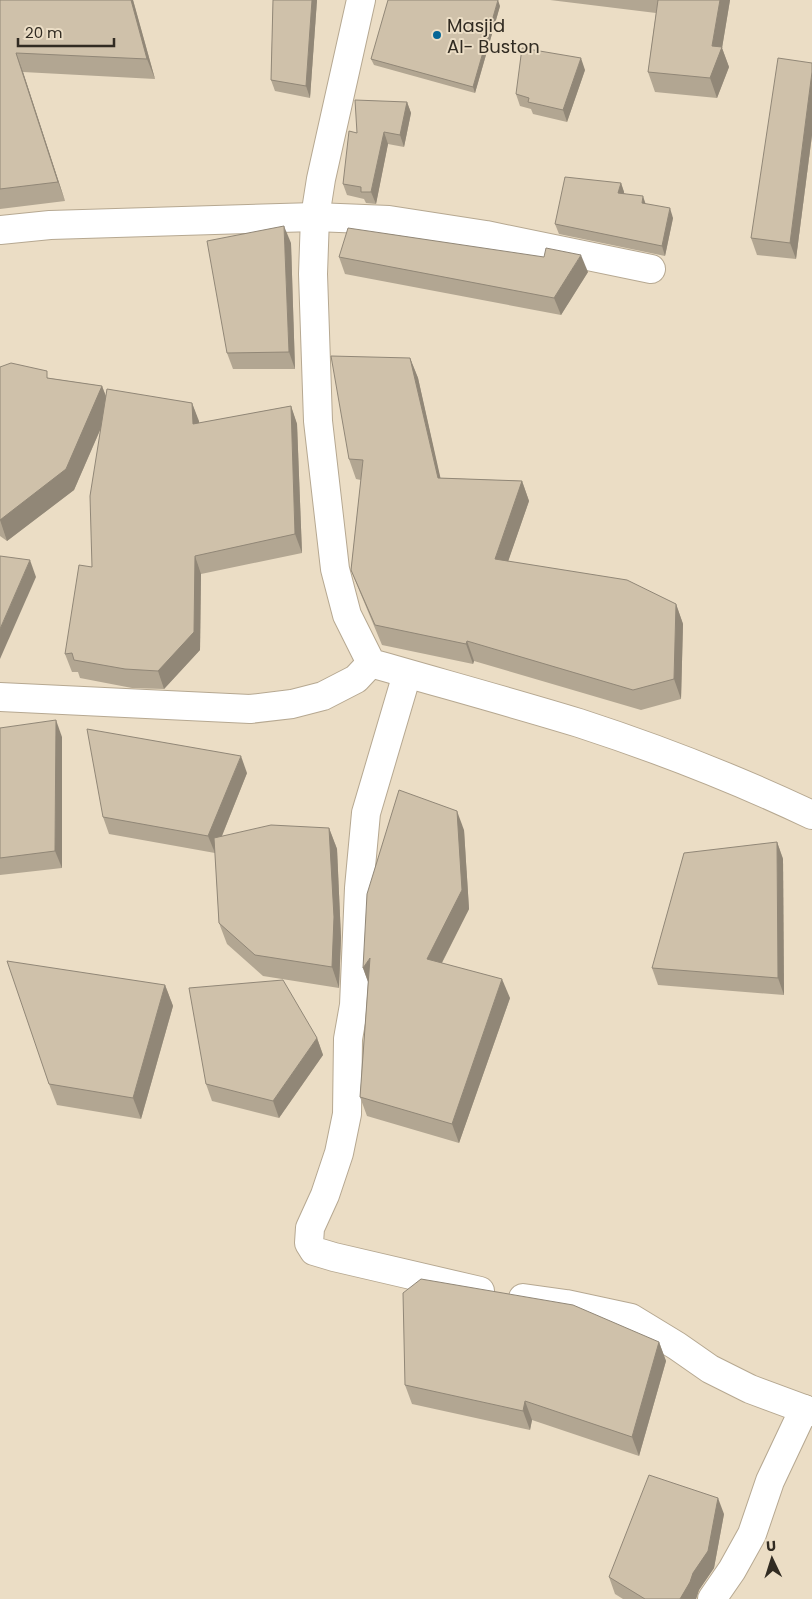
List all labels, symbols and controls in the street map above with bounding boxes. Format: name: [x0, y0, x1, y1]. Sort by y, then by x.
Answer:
place label: Masjid Al- Buston: [447, 13, 540, 59]
scale bar: [18, 15, 114, 47]
text: 20 m: [25, 22, 63, 43]
marker: Masjid Al- Buston: [431, 29, 443, 41]
north arrow: [747, 1534, 797, 1584]
text: U: [765, 1536, 777, 1556]

